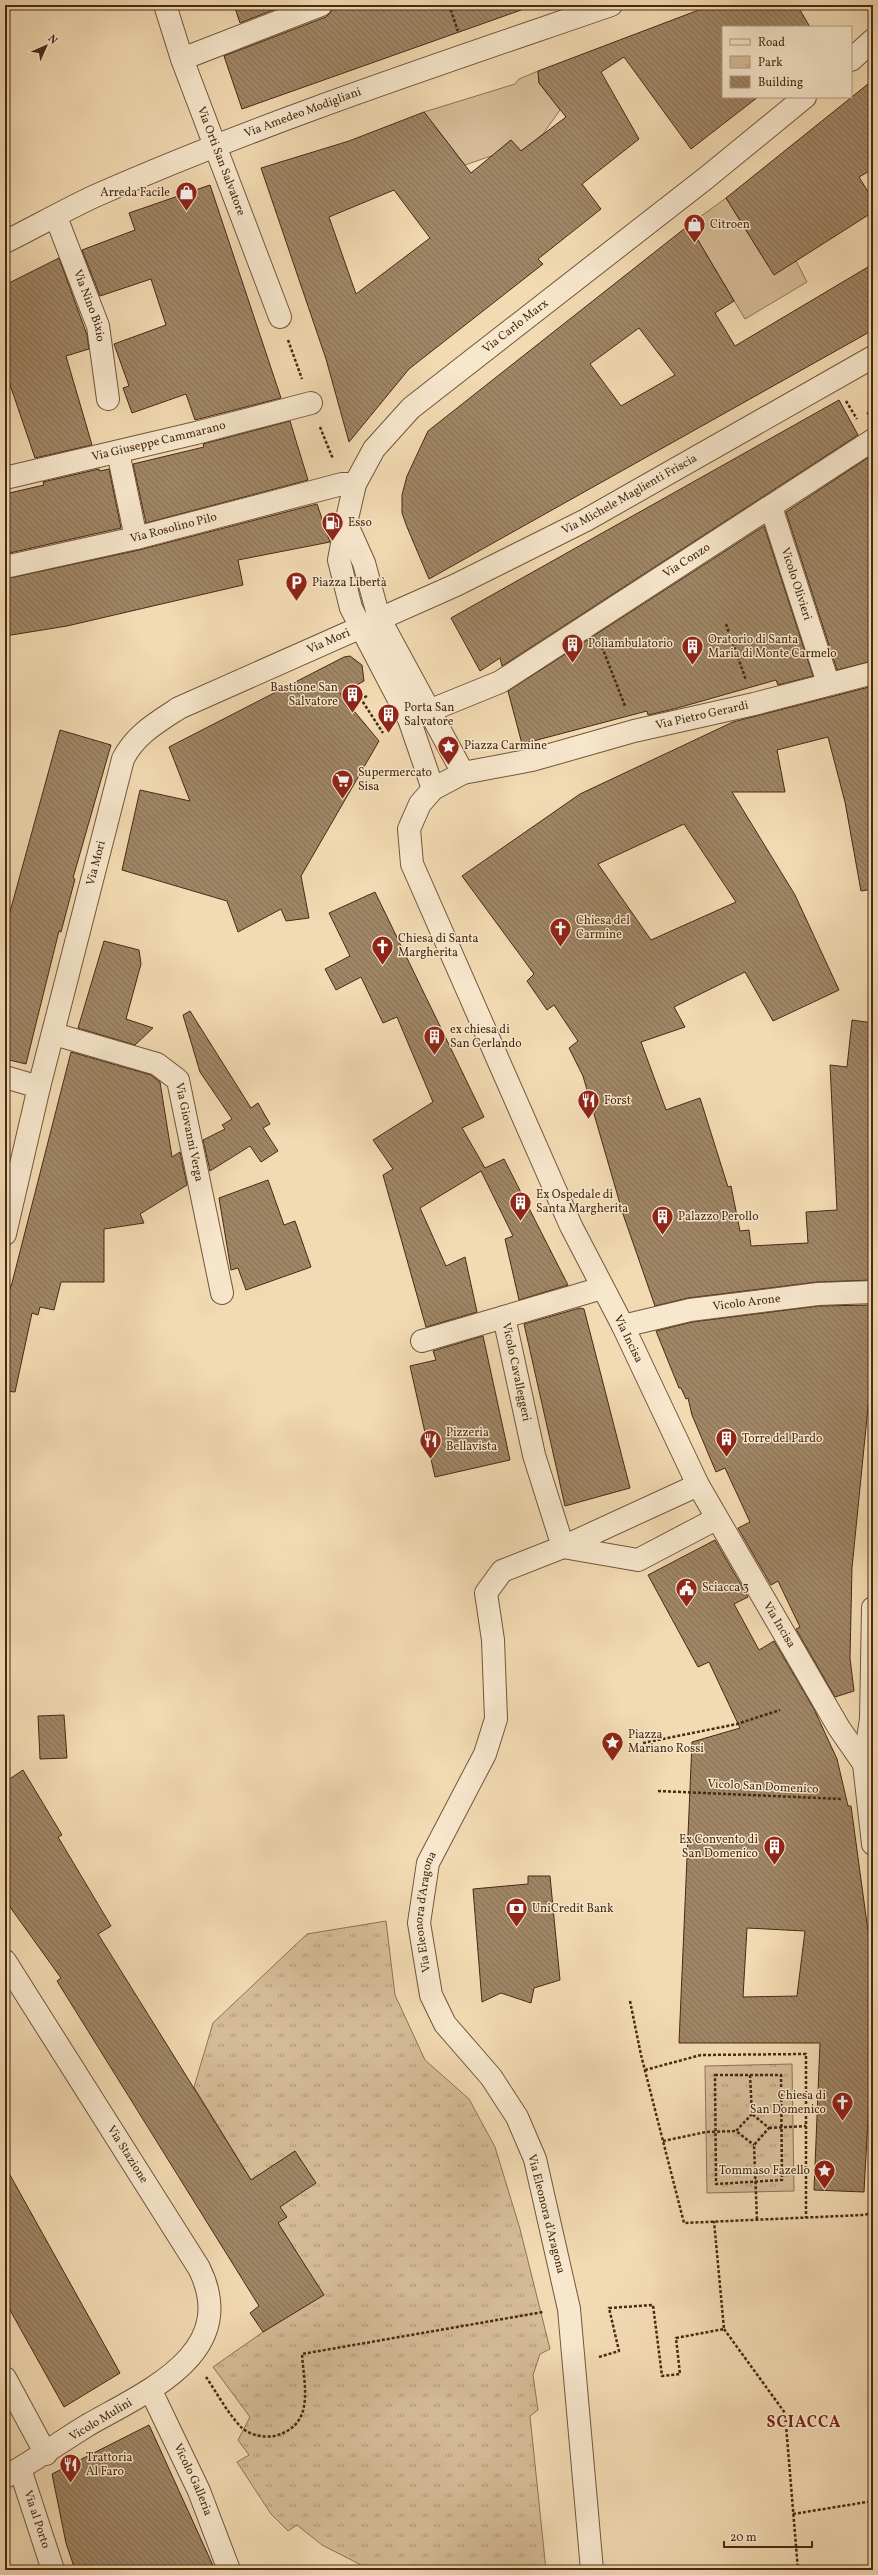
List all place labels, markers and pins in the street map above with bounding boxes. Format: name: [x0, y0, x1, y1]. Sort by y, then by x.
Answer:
shop icon: Arreda Facile: [173, 180, 199, 213]
place label: Arreda Facile: [100, 185, 170, 201]
shop icon: Citroen: [682, 212, 708, 245]
place label: Citroen: [710, 217, 750, 233]
fuel station icon: Esso: [320, 510, 346, 543]
place label: Esso: [348, 515, 372, 531]
parking icon: Piazza Libertà: [283, 570, 309, 603]
place label: Piazza Libertà: [312, 575, 387, 591]
building icon: Poliambulatorio: [559, 631, 585, 664]
place label: Oratorio di Santa Maria di Monte Carmelo: [708, 632, 837, 662]
building icon: Oratorio di Santa Maria di Monte Carmelo: [680, 634, 706, 667]
place label: Poliambulatorio: [588, 636, 673, 652]
place label: Bastione San Salvatore: [270, 680, 338, 710]
building icon: Bastione San Salvatore: [340, 682, 366, 715]
place label: Porta San Salvatore: [404, 700, 455, 730]
building icon: Porta San Salvatore: [375, 702, 401, 735]
place icon: Piazza Carmine: [436, 733, 462, 766]
place label: Piazza Carmine: [464, 738, 547, 754]
place label: Supermercato Sisa: [358, 765, 432, 795]
supermarket icon: Supermercato Sisa: [330, 767, 356, 800]
place label: Chiesa del Carmine: [576, 913, 630, 943]
church icon: Chiesa del Carmine: [548, 915, 574, 948]
place label: Chiesa di Santa Margherita: [398, 931, 479, 961]
church icon: Chiesa di Santa Margherita: [370, 933, 396, 966]
place label: ex chiesa di San Gerlando: [450, 1022, 522, 1052]
building icon: ex chiesa di San Gerlando: [421, 1024, 447, 1057]
restaurant icon: Forst: [576, 1088, 602, 1121]
place label: Forst: [604, 1093, 631, 1109]
place label: Ex Ospedale di Santa Margherita: [536, 1187, 628, 1217]
building icon: Ex Ospedale di Santa Margherita: [508, 1189, 534, 1222]
building icon: Palazzo Perollo: [650, 1204, 676, 1237]
place label: Palazzo Perollo: [678, 1209, 759, 1225]
place label: Pizzeria Bellavista: [446, 1425, 497, 1455]
building icon: Torre del Pardo: [713, 1426, 739, 1459]
restaurant icon: Pizzeria Bellavista: [418, 1427, 444, 1460]
place label: Torre del Pardo: [742, 1431, 822, 1447]
public building icon: Sciacca 3: [674, 1575, 700, 1608]
place label: Sciacca 3: [702, 1580, 749, 1596]
place label: Piazza Mariano Rossi: [628, 1727, 704, 1757]
place icon: Piazza Mariano Rossi: [600, 1729, 626, 1762]
place label: Ex Convento di San Domenico: [679, 1832, 758, 1862]
building icon: Ex Convento di San Domenico: [761, 1834, 787, 1867]
bank icon: UniCredit Bank: [503, 1896, 529, 1929]
place label: UniCredit Bank: [532, 1901, 614, 1917]
place label: Chiesa di San Domenico: [750, 2088, 826, 2118]
church icon: Chiesa di San Domenico: [829, 2090, 855, 2123]
place icon: Tommaso Fazello: [812, 2158, 838, 2191]
place label: Tommaso Fazello: [719, 2163, 810, 2179]
place label: Trattoria Al Faro: [86, 2450, 133, 2480]
restaurant icon: Trattoria Al Faro: [57, 2452, 83, 2485]

